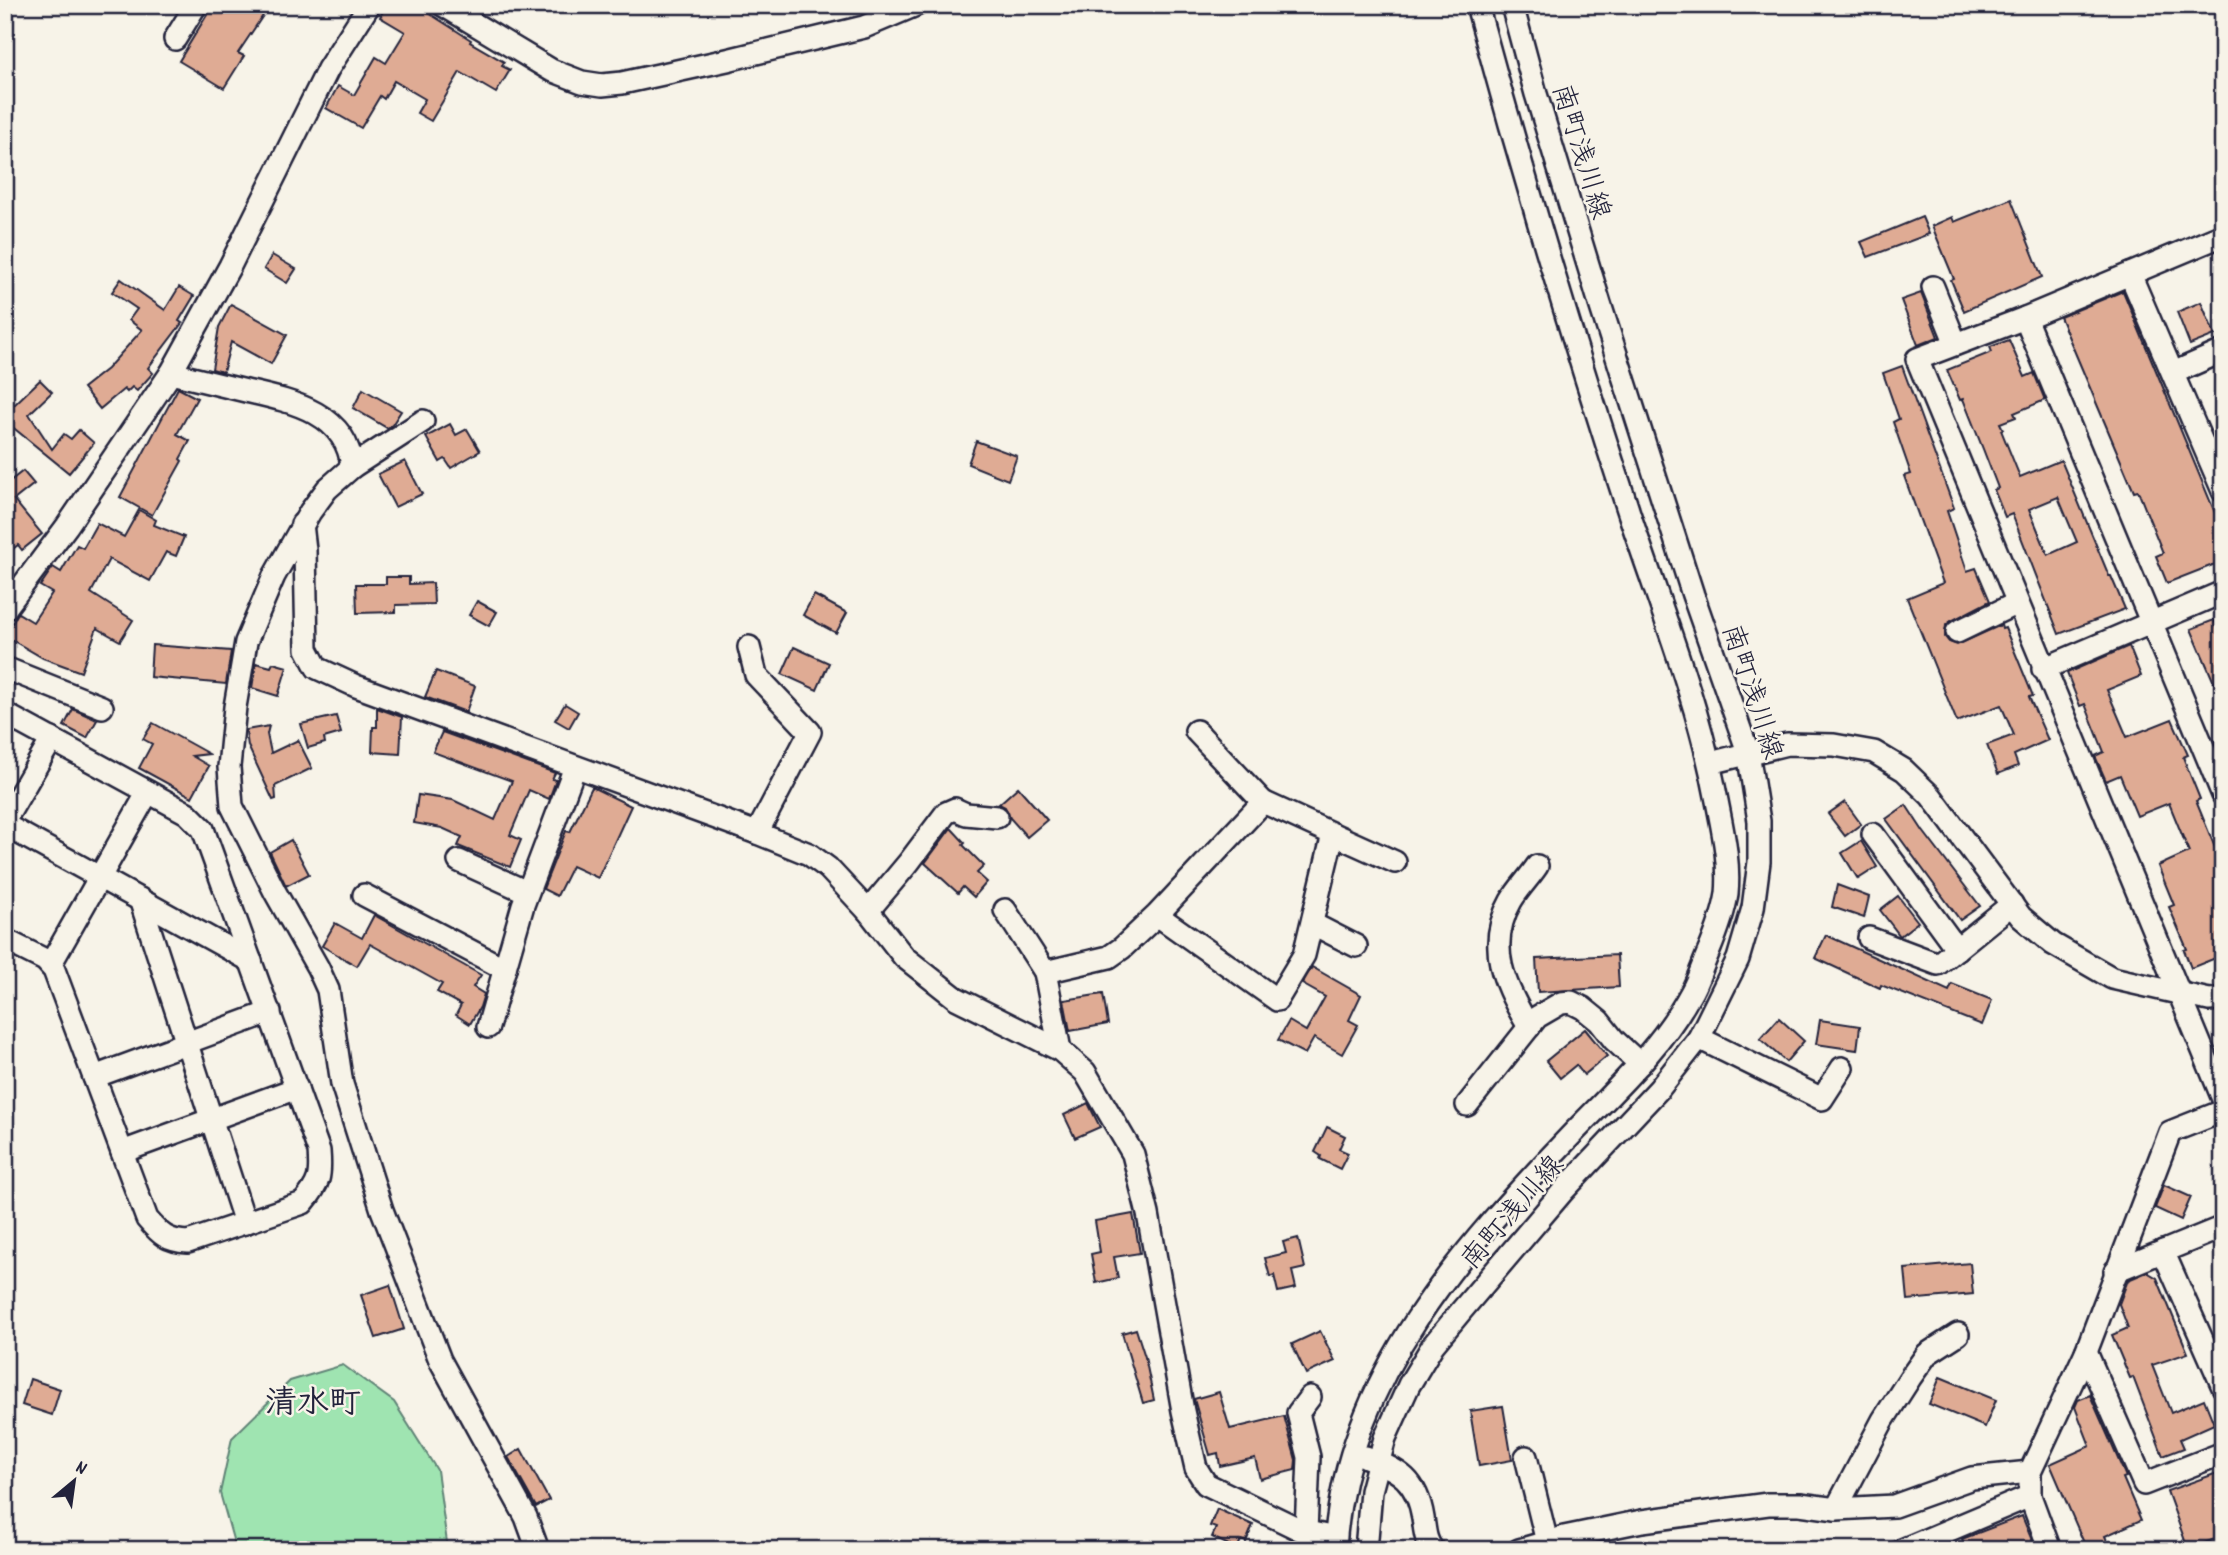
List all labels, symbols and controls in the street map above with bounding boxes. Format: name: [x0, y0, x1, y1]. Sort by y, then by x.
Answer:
street label: 南町浅川線: [1539, 80, 1618, 225]
street label: 南町浅川線: [1709, 620, 1790, 765]
street label: 南町浅川線: [1454, 1148, 1576, 1280]
district label: 清水町: [265, 1383, 361, 1429]
north arrow: [38, 1446, 108, 1516]
text: N: [70, 1455, 91, 1483]

